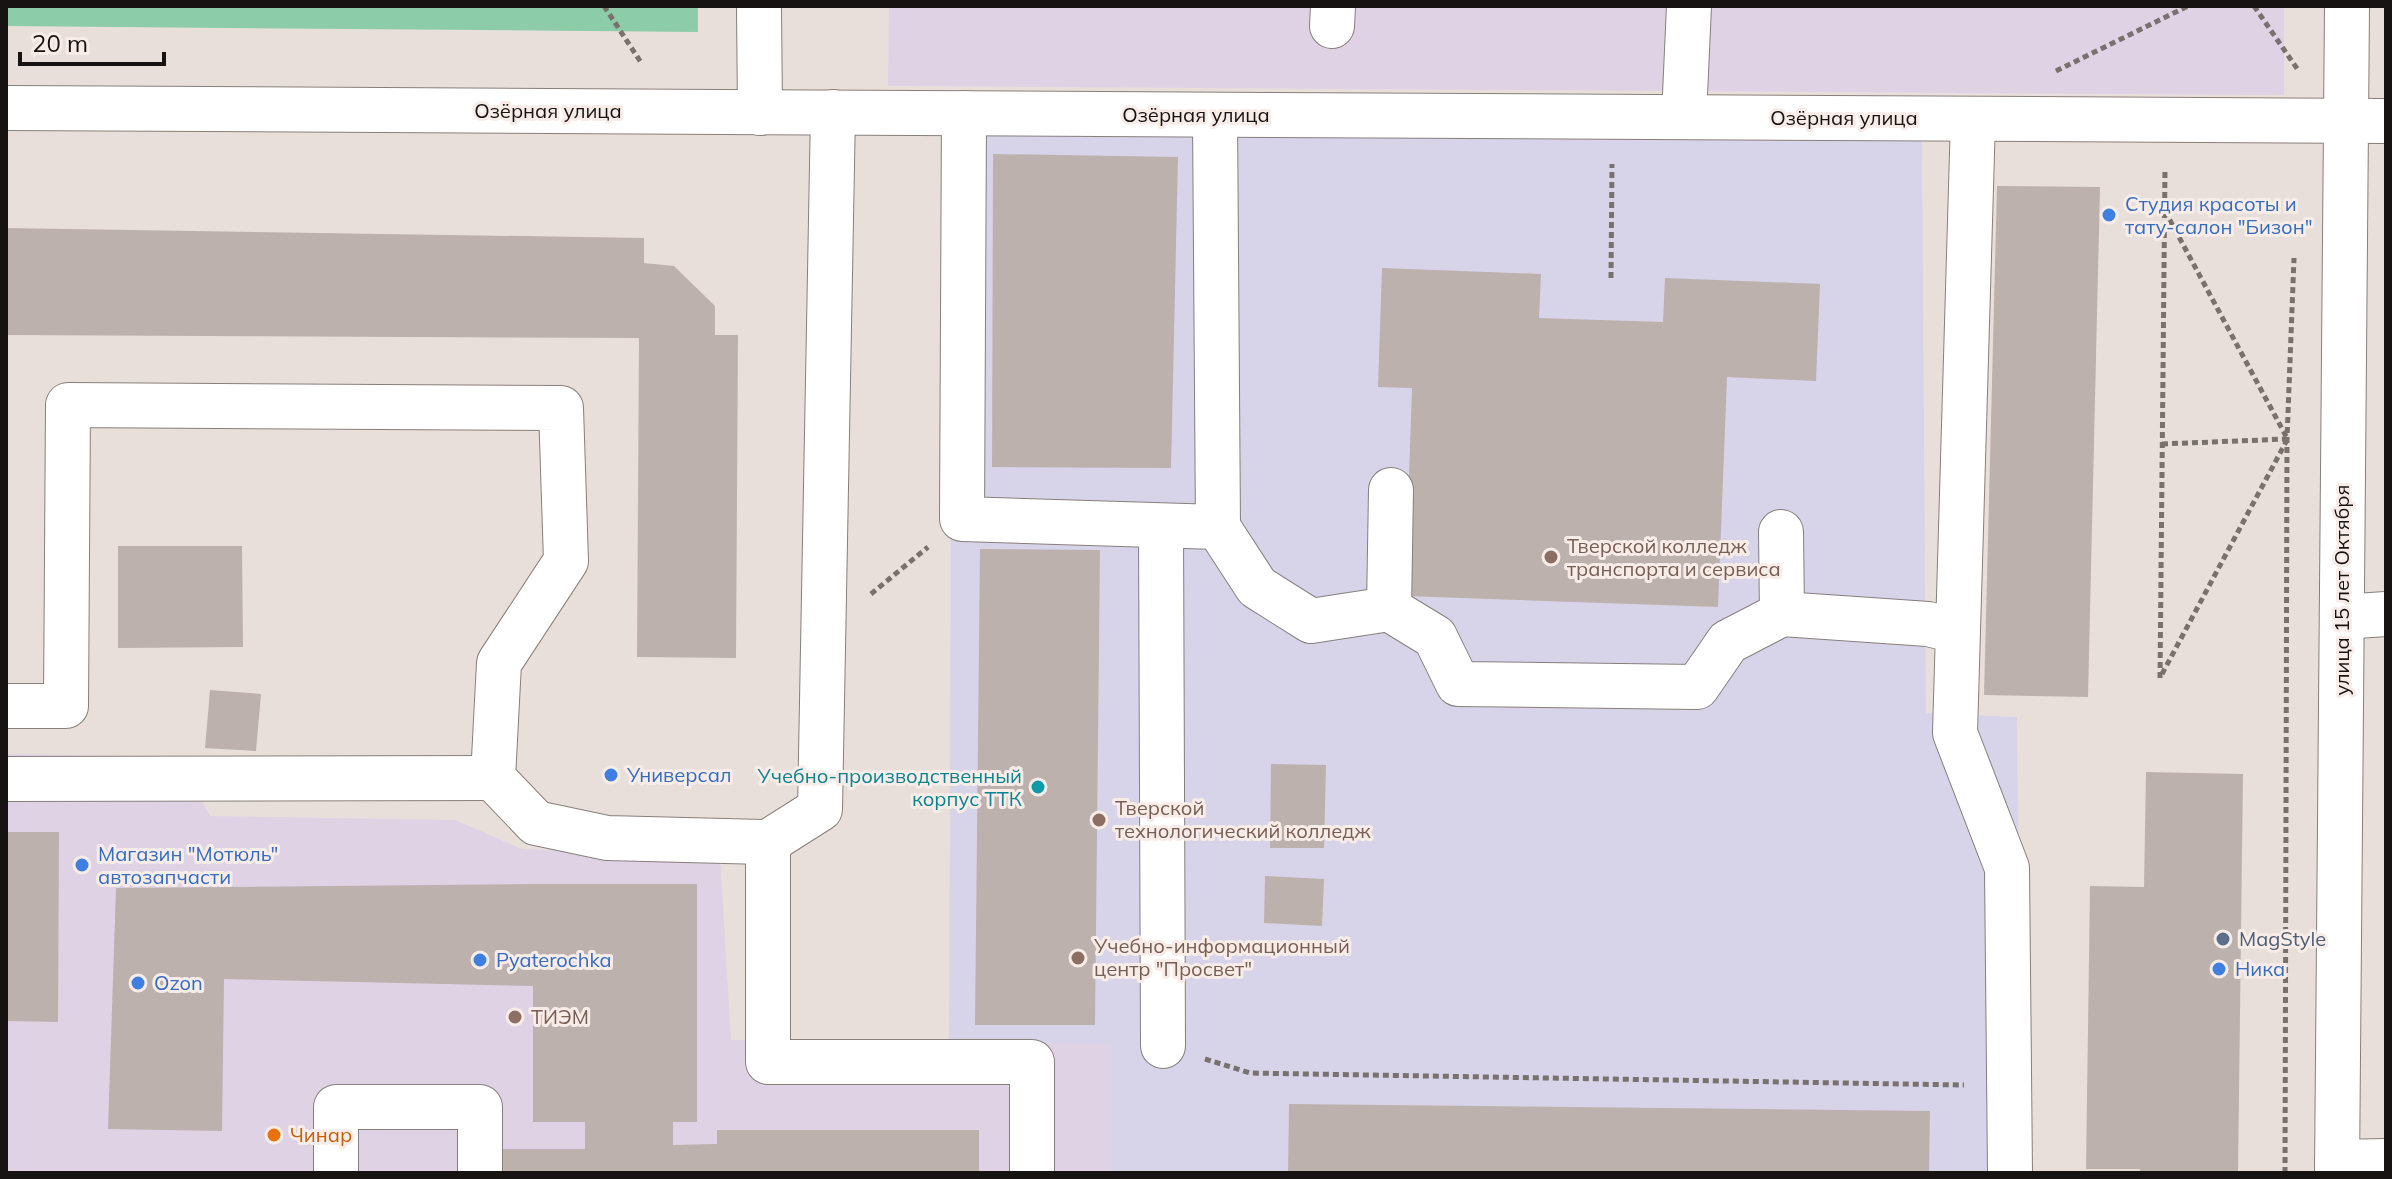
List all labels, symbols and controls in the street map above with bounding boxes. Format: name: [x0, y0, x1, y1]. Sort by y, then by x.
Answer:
scale bar: [20, 16, 164, 66]
text: 20 m: [32, 28, 88, 58]
street label: Озёрная улица: [474, 98, 622, 123]
street label: Озёрная улица: [1122, 102, 1270, 127]
street label: Озёрная улица: [1770, 105, 1918, 130]
place label: Студия красоты и тату-салон "Бизон": [2125, 191, 2313, 239]
marker: Студия красоты и тату-салон "Бизон": [2100, 206, 2118, 224]
street label: улица 15 лет Октября: [2329, 485, 2354, 695]
place label: Тверской колледж транспорта и сервиса: [1567, 533, 1781, 581]
marker: Тверской колледж транспорта и сервиса: [1542, 548, 1560, 566]
place label: Универсал: [626, 762, 732, 787]
place label: Учебно-производственный корпус ТТК: [756, 763, 1022, 811]
marker: Универсал: [602, 766, 620, 784]
marker: Учебно-производственный корпус ТТК: [1029, 778, 1047, 796]
place label: Тверской технологический колледж: [1115, 795, 1371, 843]
marker: Тверской технологический колледж: [1090, 811, 1108, 829]
place label: Магазин "Мотюль" автозапчасти: [98, 841, 278, 889]
marker: Магазин "Мотюль" автозапчасти: [73, 856, 91, 874]
place label: MagStyle: [2239, 926, 2326, 951]
marker: MagStyle: [2214, 930, 2232, 948]
place label: Учебно-информационный центр "Просвет": [1093, 933, 1350, 981]
place label: Pyaterochka: [496, 947, 612, 972]
marker: Учебно-информационный центр "Просвет": [1069, 949, 1087, 967]
marker: Pyaterochka: [471, 951, 489, 969]
place label: Ника: [2235, 956, 2285, 981]
marker: Ника: [2210, 960, 2228, 978]
place label: Ozon: [154, 970, 203, 995]
marker: Ozon: [129, 974, 147, 992]
place label: ТИЭМ: [531, 1004, 589, 1029]
marker: ТИЭМ: [506, 1008, 524, 1026]
place label: Чинар: [290, 1122, 352, 1147]
marker: Чинар: [265, 1126, 283, 1144]

